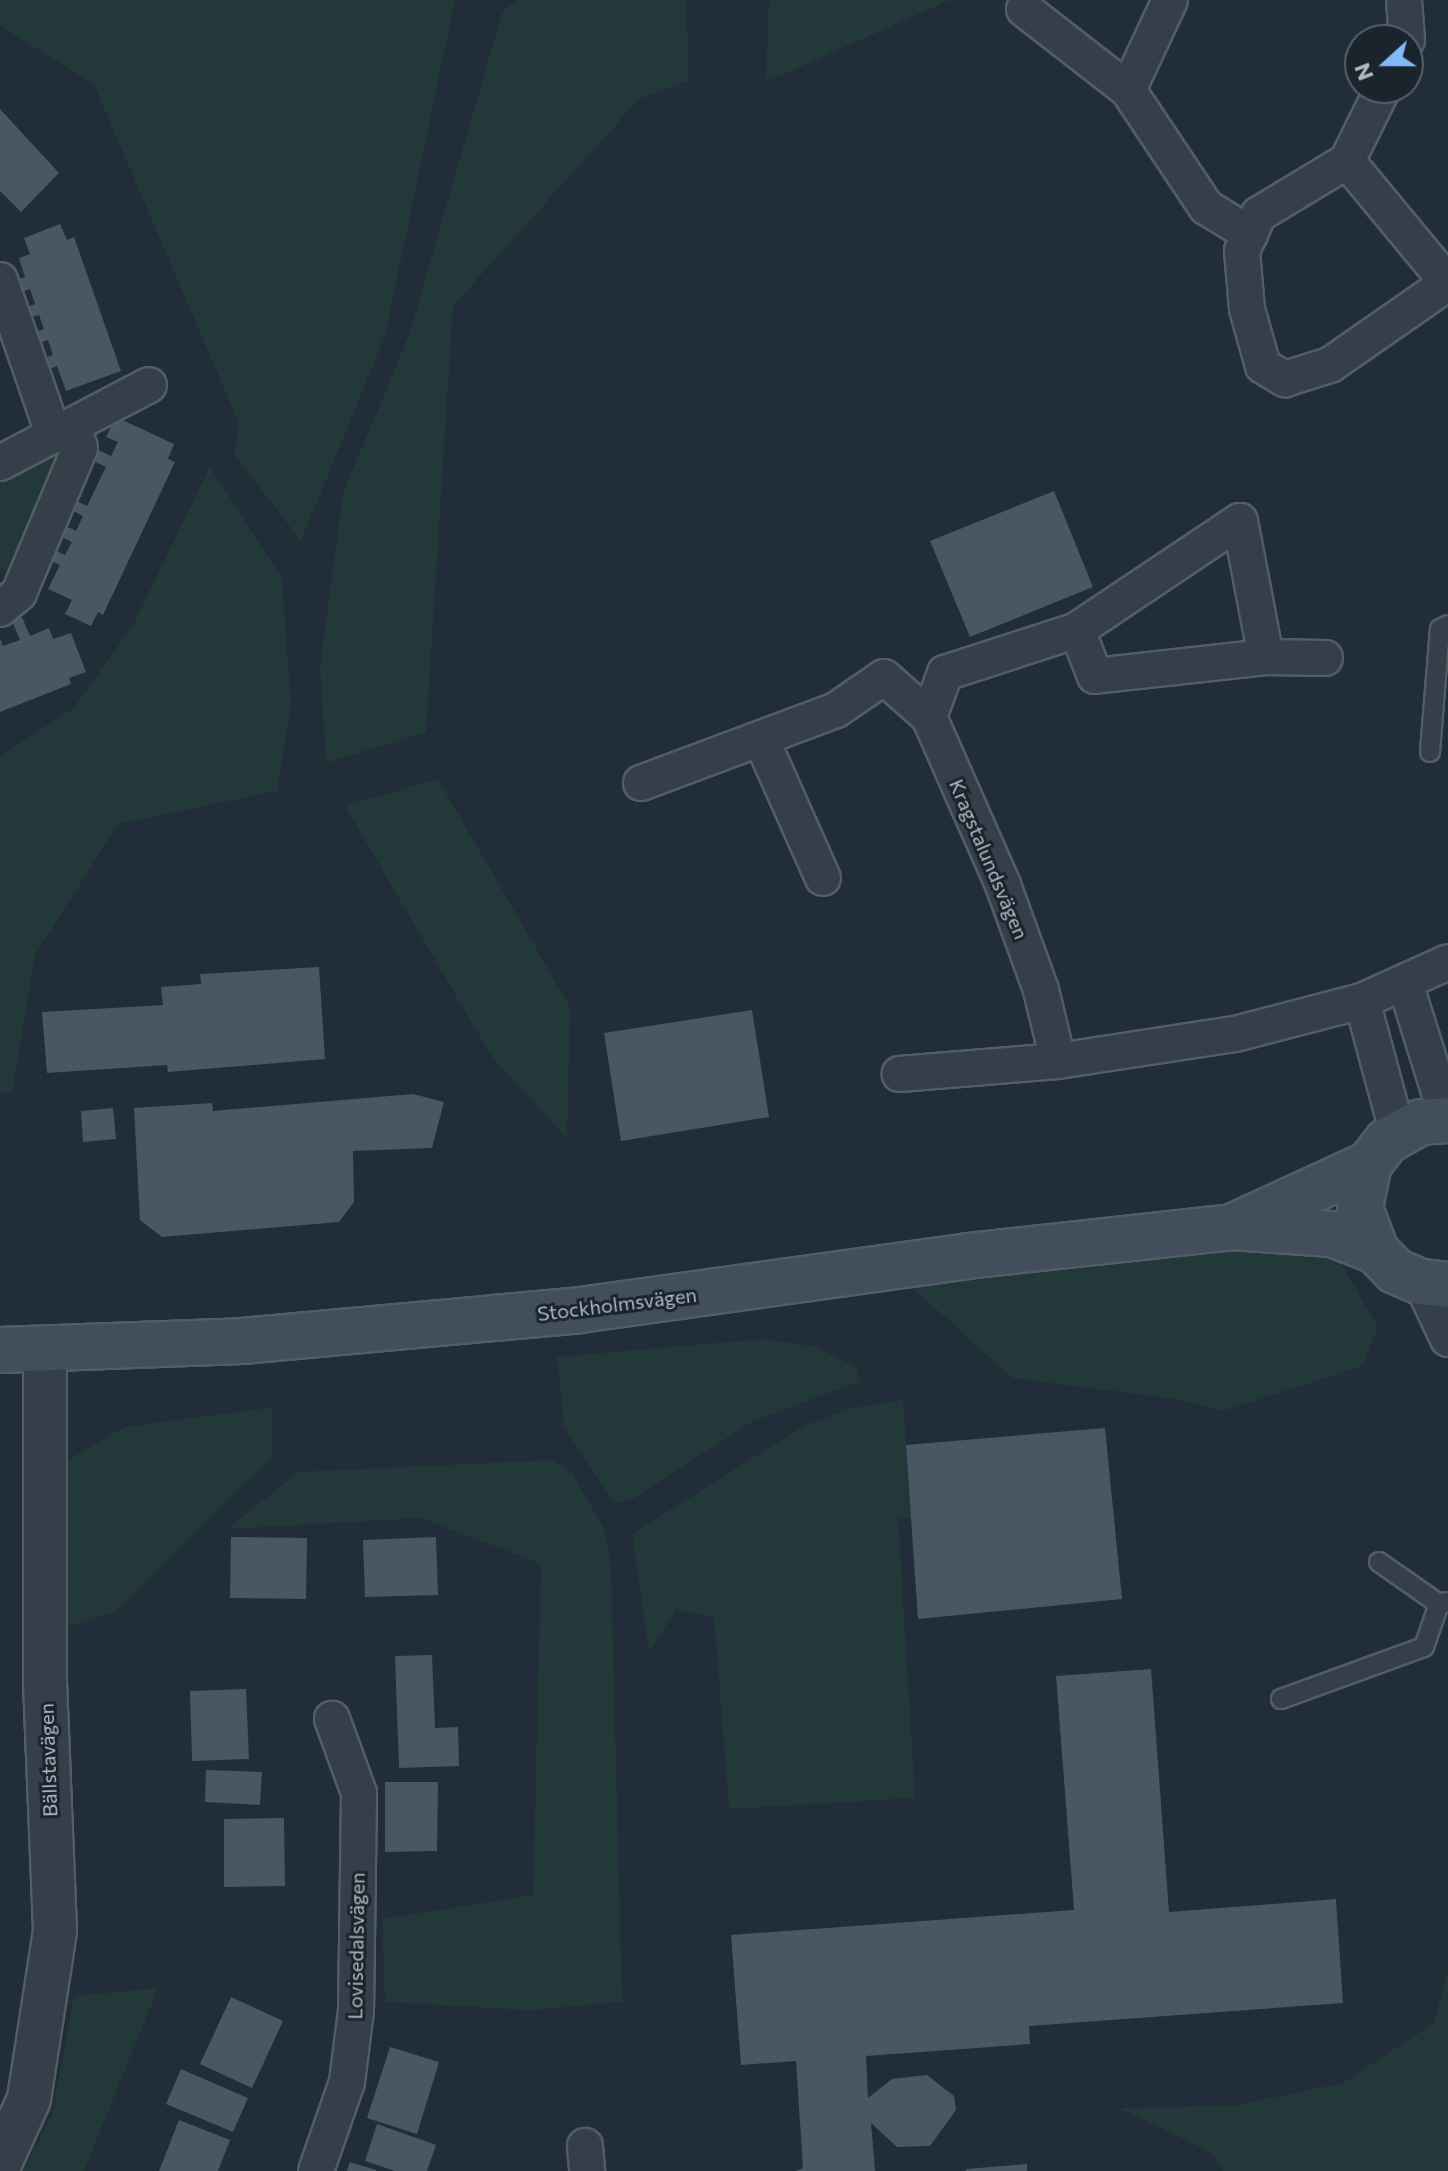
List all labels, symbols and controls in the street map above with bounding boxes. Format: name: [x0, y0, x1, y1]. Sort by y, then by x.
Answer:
north arrow: [1344, 24, 1424, 104]
text: N: [1347, 60, 1379, 85]
street label: Kragstalundsvägen: [944, 775, 1034, 943]
street label: Stockholmsvägen: [536, 1282, 698, 1326]
street label: Bällstavägen: [34, 1703, 62, 1817]
street label: Lovisedalsvägen: [343, 1872, 369, 2020]

